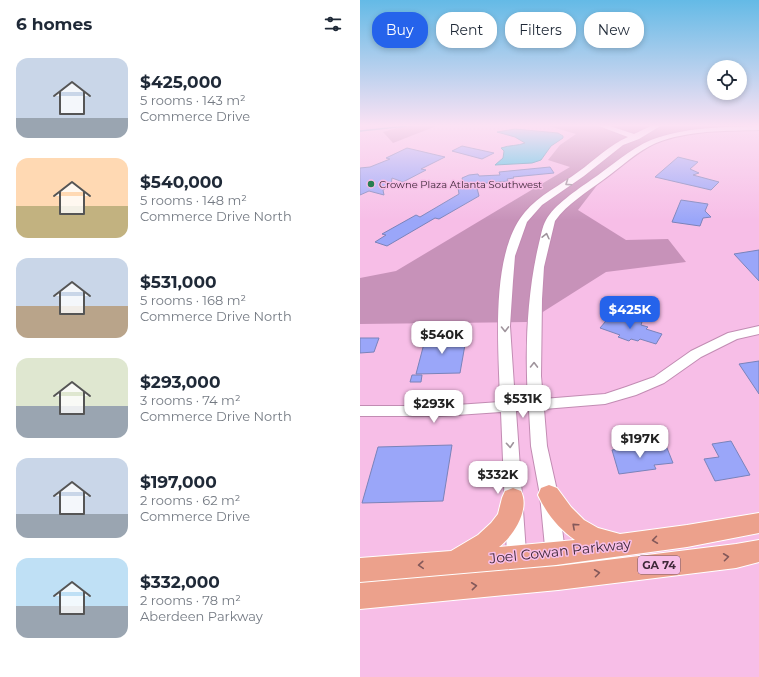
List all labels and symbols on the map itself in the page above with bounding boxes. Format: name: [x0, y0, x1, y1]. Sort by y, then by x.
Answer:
place label: Crowne Plaza Atlanta Southwest: [379, 178, 542, 191]
one-way arrow: [565, 178, 572, 186]
marker: Crowne Plaza Atlanta Southwest: [366, 179, 376, 189]
one-way arrow: [541, 233, 549, 239]
pin: $425K: [602, 296, 658, 330]
pin: $540K: [414, 321, 470, 355]
one-way arrow: [501, 326, 509, 332]
one-way arrow: [530, 362, 539, 368]
pin: $531K: [495, 385, 551, 419]
pin: $293K: [406, 390, 462, 424]
pin: $197K: [612, 425, 668, 459]
one-way arrow: [506, 442, 514, 448]
pin: $332K: [470, 461, 526, 495]
one-way arrow: [572, 524, 579, 531]
street label: Joel Cowan Parkway: [487, 535, 632, 568]
one-way arrow: [652, 535, 658, 544]
one-way arrow: [723, 553, 729, 562]
road number: GA 74: [638, 556, 680, 574]
one-way arrow: [418, 560, 424, 569]
one-way arrow: [594, 569, 600, 578]
one-way arrow: [470, 582, 477, 591]

